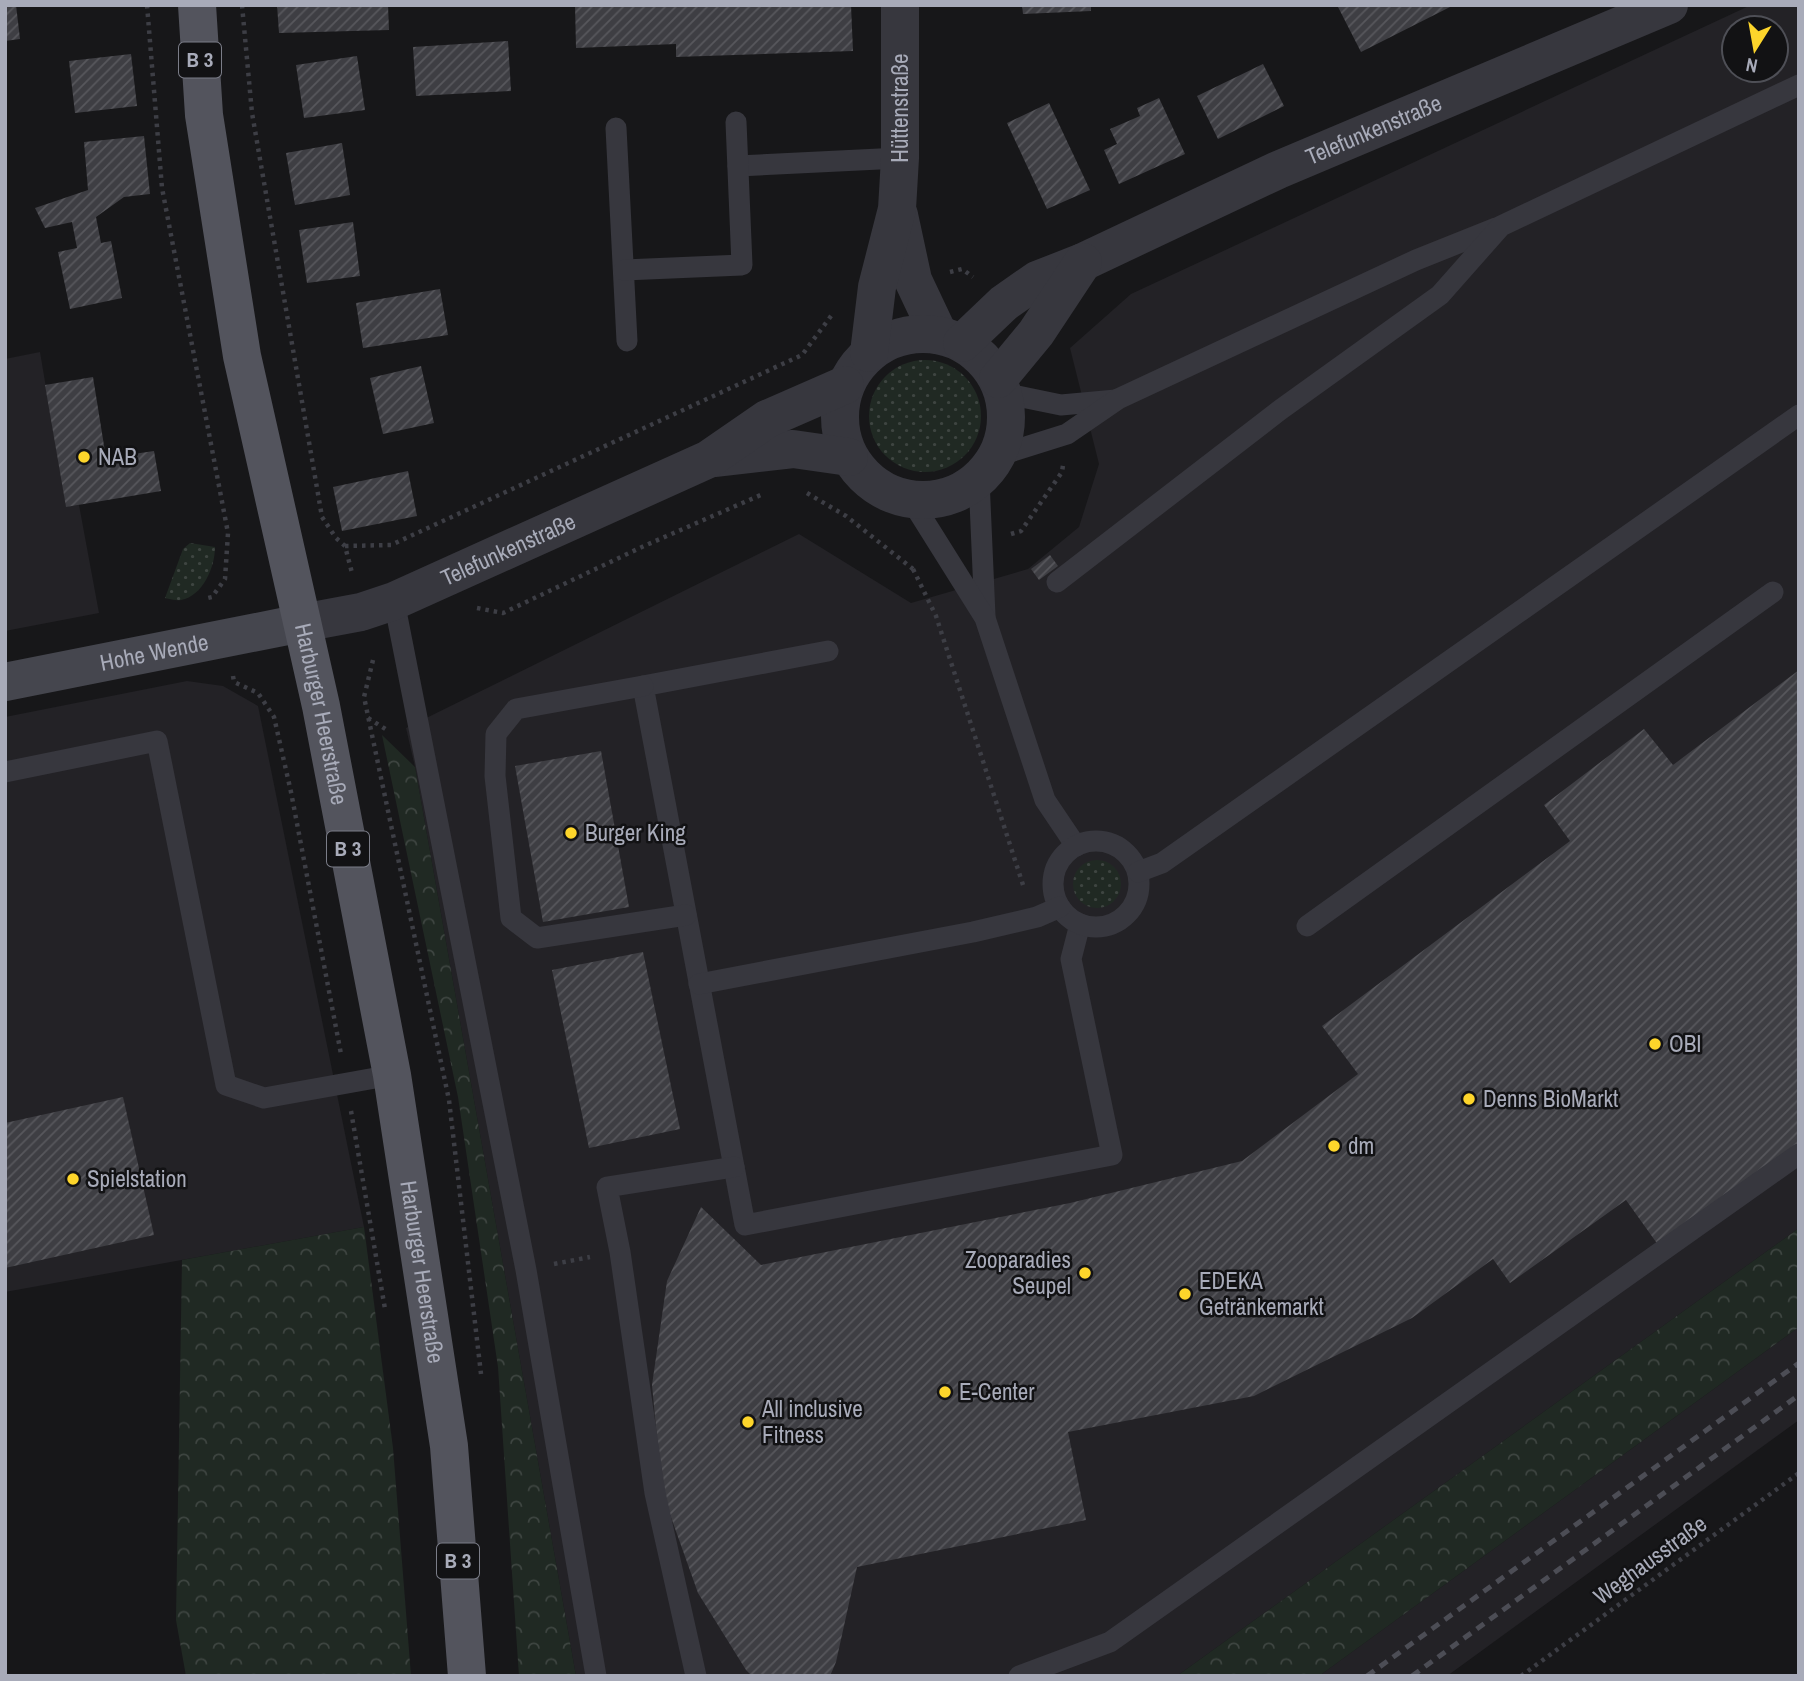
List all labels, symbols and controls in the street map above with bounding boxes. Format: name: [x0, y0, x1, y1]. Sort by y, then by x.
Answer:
north arrow: [1720, 14, 1790, 84]
road number: B 3: [179, 42, 221, 78]
text: N: [1744, 52, 1760, 80]
street label: Hüttenstraße: [884, 54, 915, 163]
street label: Telefunkenstraße: [1301, 87, 1446, 172]
place label: NAB: [98, 441, 137, 472]
marker: NAB: [76, 449, 92, 465]
street label: Telefunkenstraße: [436, 505, 580, 593]
street label: Harburger Heerstraße: [288, 620, 356, 807]
street label: Hohe Wende: [97, 626, 211, 678]
place label: Burger King: [585, 817, 686, 848]
marker: Burger King: [563, 825, 579, 841]
road number: B 3: [327, 832, 369, 866]
place label: OBI: [1669, 1028, 1702, 1059]
marker: OBI: [1647, 1036, 1663, 1052]
place label: Denns BioMarkt: [1483, 1083, 1618, 1114]
marker: Denns BioMarkt: [1461, 1091, 1477, 1107]
place label: dm: [1348, 1130, 1374, 1161]
marker: dm: [1326, 1138, 1342, 1154]
place label: Spielstation: [87, 1163, 187, 1194]
marker: Spielstation: [65, 1171, 81, 1187]
street label: Harburger Heerstraße: [393, 1178, 452, 1365]
place label: Zooparadies Seupel: [965, 1244, 1071, 1301]
marker: Zooparadies Seupel: [1077, 1265, 1093, 1281]
place label: EDEKA Getränkemarkt: [1199, 1265, 1324, 1322]
marker: EDEKA Getränkemarkt: [1177, 1286, 1193, 1302]
place label: E-Center: [959, 1376, 1035, 1407]
marker: E-Center: [937, 1384, 953, 1400]
place label: All inclusive Fitness: [761, 1393, 863, 1450]
marker: All inclusive Fitness: [740, 1414, 756, 1430]
street label: Weghausstraße: [1587, 1508, 1713, 1611]
road number: B 3: [437, 1544, 479, 1578]

